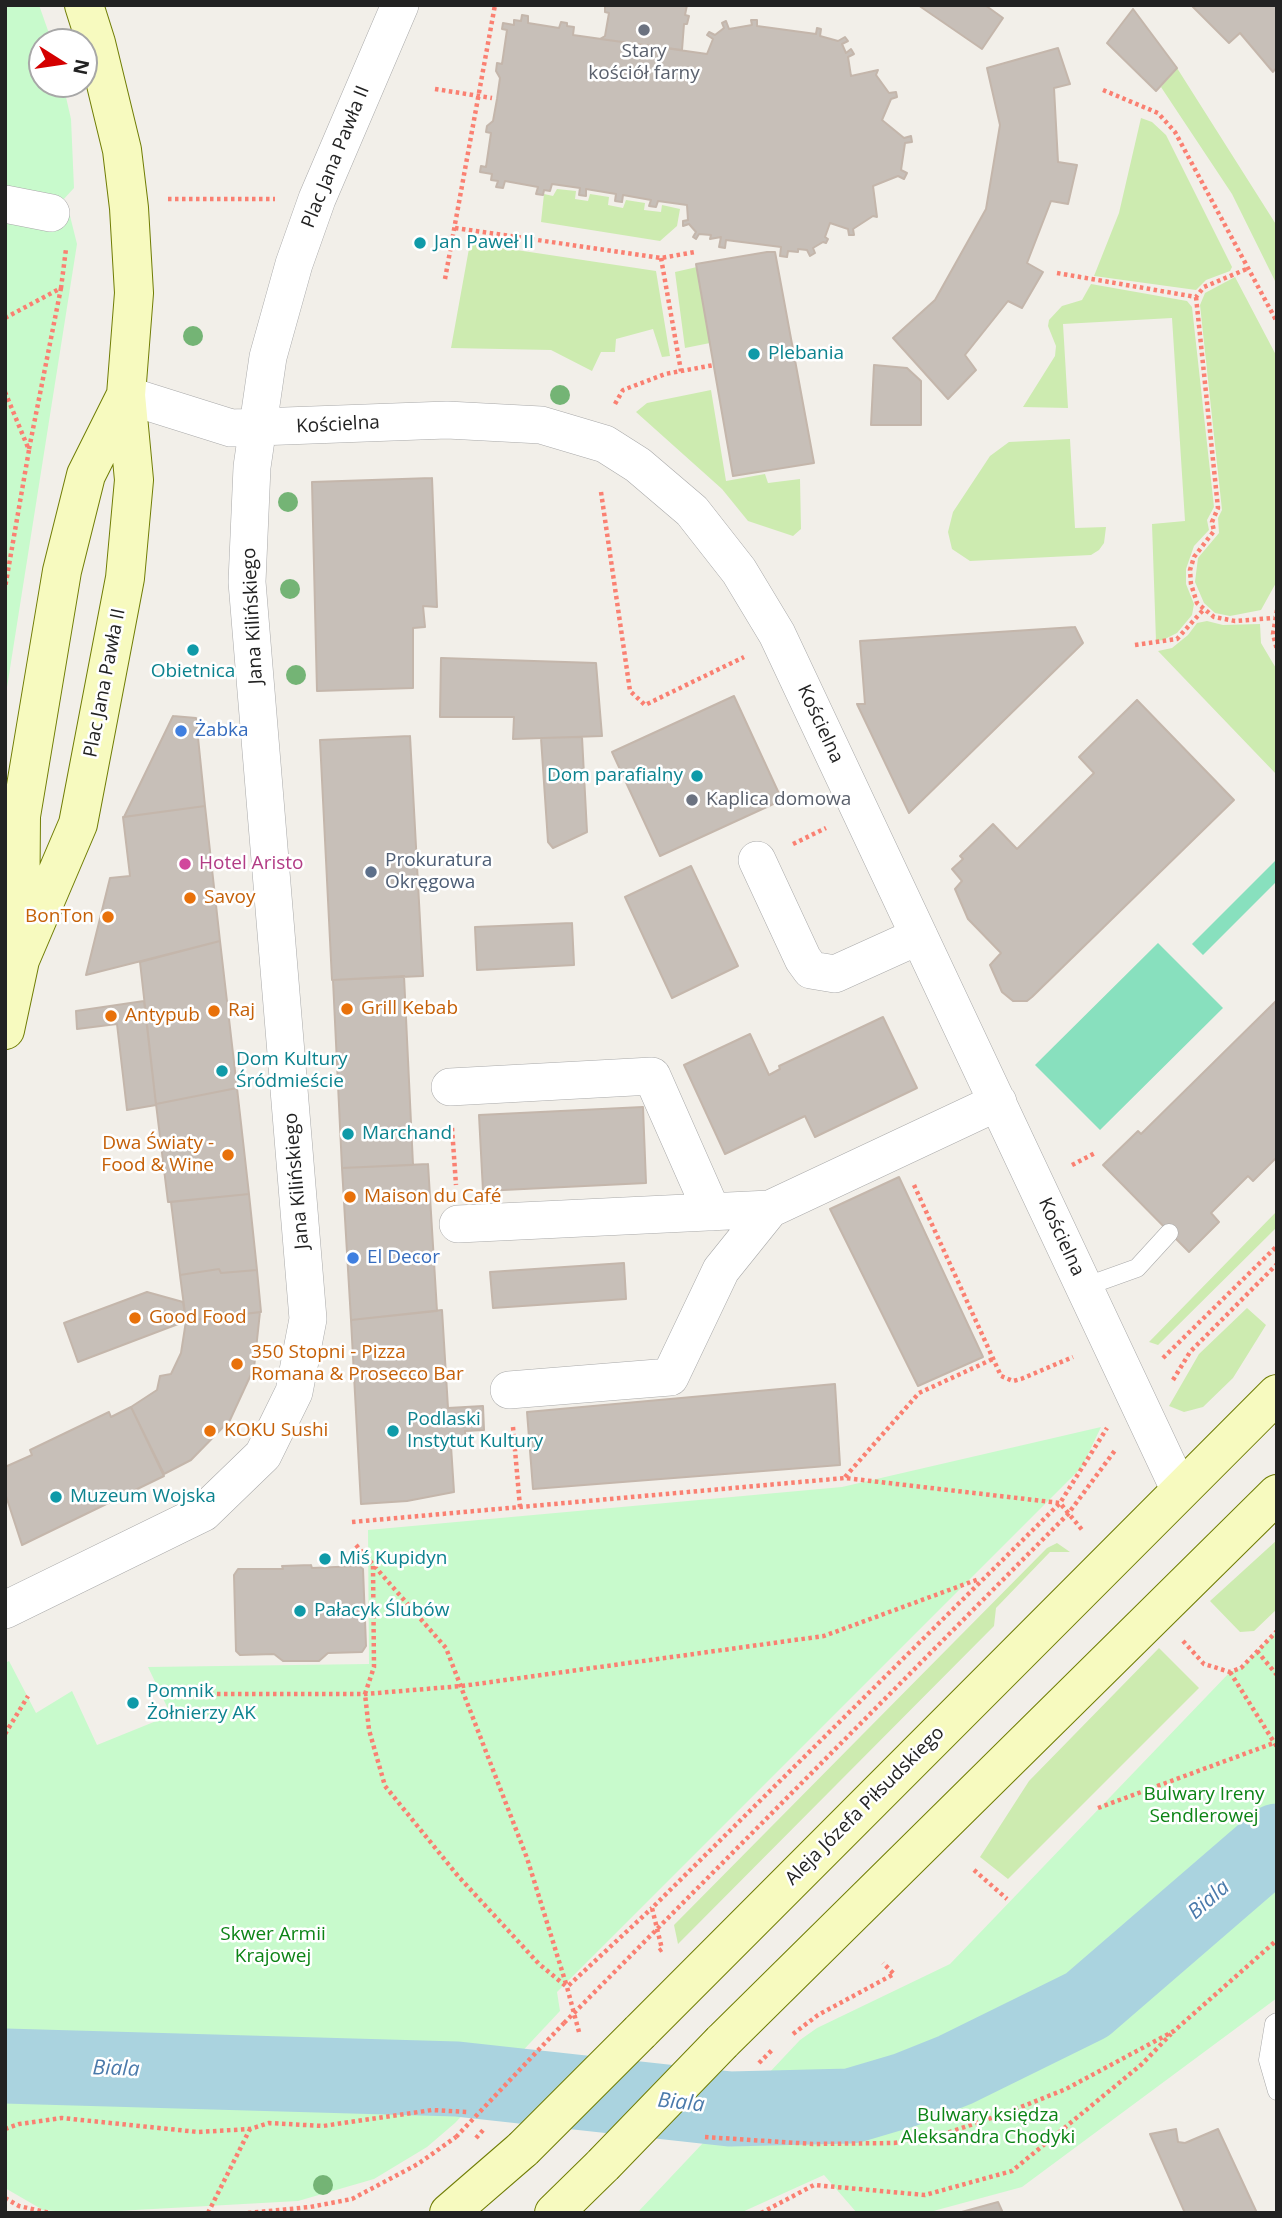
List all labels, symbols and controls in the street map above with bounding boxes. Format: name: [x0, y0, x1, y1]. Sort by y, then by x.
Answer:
marker: Stary kościół farny: [636, 22, 652, 38]
north arrow: [28, 28, 98, 98]
place label: Stary kościół farny: [588, 41, 700, 85]
text: N: [67, 57, 96, 77]
street label: Plac Jana Pawła II: [297, 83, 375, 231]
place label: Jan Paweł II: [434, 232, 534, 254]
marker: Jan Paweł II: [412, 235, 428, 251]
place label: Plebania: [768, 343, 844, 365]
marker: Plebania: [746, 346, 762, 362]
street label: Kościelna: [296, 411, 380, 439]
street label: Jana Kilińskiego: [238, 547, 268, 685]
street label: Plac Jana Pawła II: [79, 607, 131, 759]
marker: Obietnica: [185, 642, 201, 658]
place label: Obietnica: [151, 661, 235, 683]
street label: Kościelna: [792, 681, 848, 767]
place label: Żabka: [195, 720, 249, 742]
marker: Żabka: [173, 723, 189, 739]
place label: Dom parafialny: [547, 765, 683, 787]
marker: Dom parafialny: [689, 768, 705, 784]
place label: Kaplica domowa: [706, 789, 851, 811]
marker: Kaplica domowa: [684, 792, 700, 808]
place label: Prokuratura Okręgowa: [385, 850, 492, 894]
place label: Hotel Aristo: [199, 853, 303, 875]
marker: Hotel Aristo: [177, 856, 193, 872]
marker: Prokuratura Okręgowa: [363, 864, 379, 880]
place label: Savoy: [204, 887, 255, 909]
marker: Savoy: [182, 890, 198, 906]
place label: BonTon: [25, 906, 94, 928]
marker: BonTon: [100, 909, 116, 925]
place label: Grill Kebab: [361, 998, 458, 1020]
place label: Raj: [228, 1000, 255, 1022]
marker: Grill Kebab: [339, 1001, 355, 1017]
marker: Raj: [206, 1003, 222, 1019]
place label: Antypub: [125, 1005, 200, 1027]
marker: Antypub: [103, 1008, 119, 1024]
place label: Dom Kultury Śródmieście: [236, 1049, 348, 1093]
marker: Dom Kultury Śródmieście: [214, 1063, 230, 1079]
street label: Jana Kilińskiego: [280, 1112, 314, 1250]
place label: Marchand: [362, 1123, 452, 1145]
marker: Marchand: [340, 1126, 356, 1142]
place label: Dwa Światy - Food & Wine: [101, 1133, 214, 1177]
marker: Dwa Światy - Food & Wine: [220, 1147, 236, 1163]
place label: Maison du Café: [364, 1186, 501, 1208]
marker: Maison du Café: [342, 1189, 358, 1205]
street label: Kościelna: [1033, 1194, 1089, 1280]
place label: El Decor: [367, 1247, 440, 1269]
marker: El Decor: [345, 1250, 361, 1266]
place label: Good Food: [149, 1307, 247, 1329]
marker: Good Food: [127, 1310, 143, 1326]
place label: 350 Stopni - Pizza Romana & Prosecco Bar: [251, 1342, 464, 1386]
marker: 350 Stopni - Pizza Romana & Prosecco Bar: [229, 1356, 245, 1372]
place label: Podlaski Instytut Kultury: [407, 1409, 543, 1453]
place label: KOKU Sushi: [224, 1420, 328, 1442]
marker: KOKU Sushi: [202, 1423, 218, 1439]
marker: Podlaski Instytut Kultury: [385, 1423, 401, 1439]
place label: Muzeum Wojska: [70, 1486, 216, 1508]
marker: Muzeum Wojska: [48, 1489, 64, 1505]
place label: Miś Kupidyn: [339, 1548, 447, 1570]
marker: Miś Kupidyn: [317, 1551, 333, 1567]
place label: Pałacyk Ślubów: [314, 1600, 450, 1622]
marker: Pałacyk Ślubów: [292, 1603, 308, 1619]
place label: Pomnik Żołnierzy AK: [147, 1681, 256, 1725]
marker: Pomnik Żołnierzy AK: [125, 1695, 141, 1711]
street label: Aleja Józefa Piłsudskiego: [781, 1722, 949, 1890]
park label: Bulwary Ireny Sendlerowej: [1143, 1784, 1265, 1828]
water label: Biala: [1183, 1875, 1235, 1925]
park label: Skwer Armii Krajowej: [220, 1924, 326, 1968]
water label: Biala: [92, 2056, 140, 2082]
water label: Biala: [656, 2088, 706, 2118]
park label: Bulwary księdza Aleksandra Chodyki: [901, 2105, 1075, 2149]

